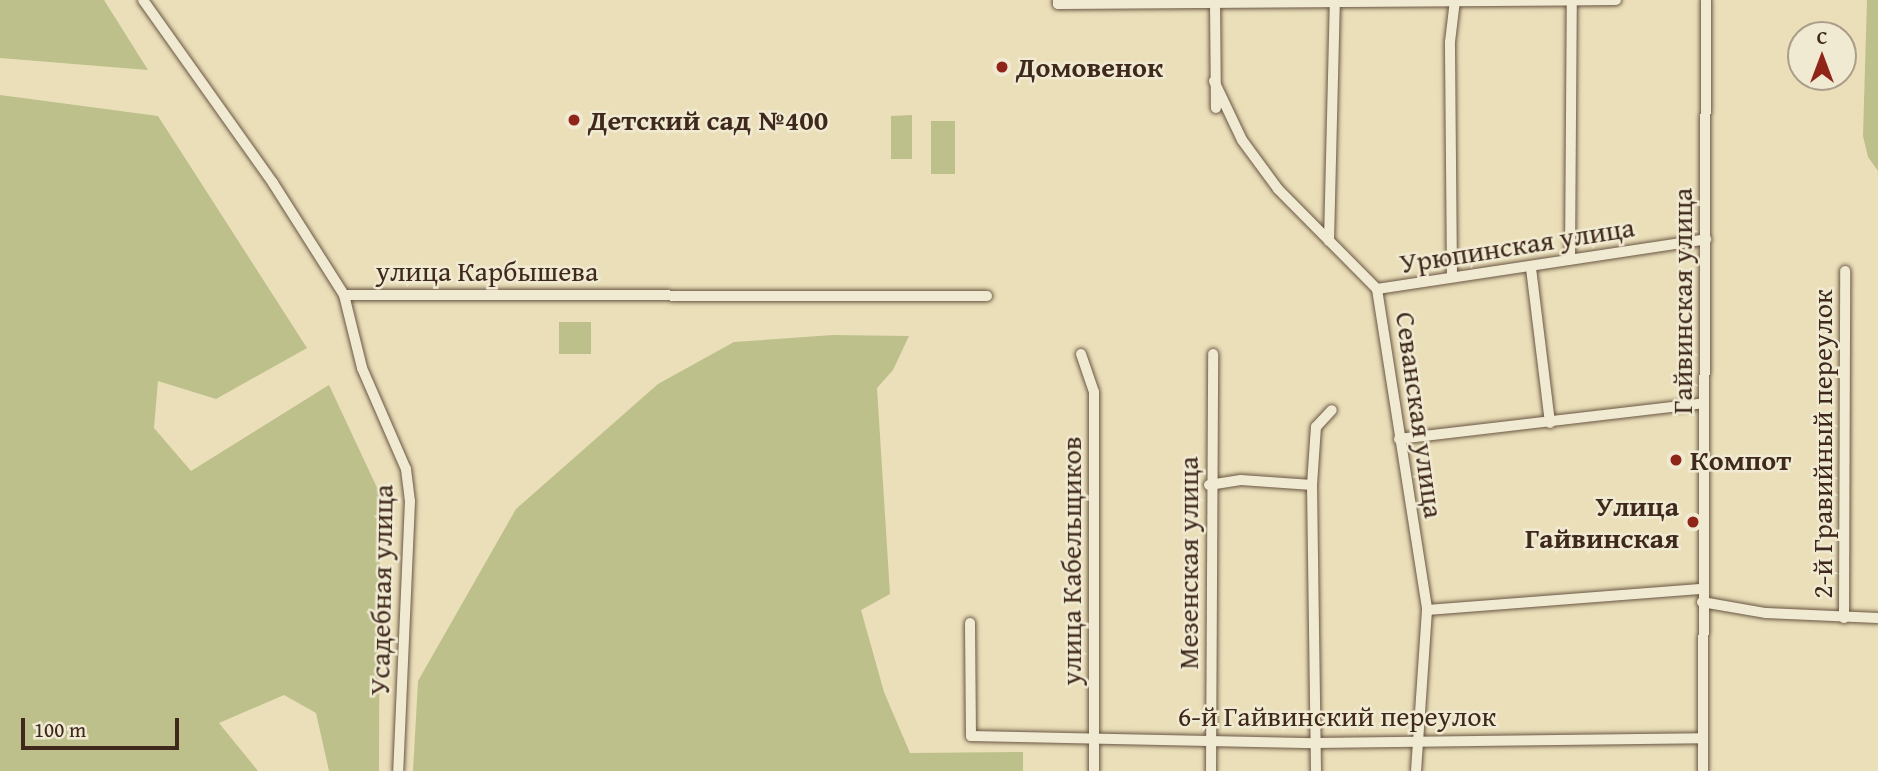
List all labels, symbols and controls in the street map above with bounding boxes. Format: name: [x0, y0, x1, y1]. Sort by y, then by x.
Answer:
north arrow: [1787, 21, 1857, 91]
text: С: [1817, 23, 1827, 51]
place label: Домовенок: [1016, 50, 1163, 84]
marker: Домовенок: [994, 59, 1010, 75]
place label: Детский сад №400: [588, 103, 828, 137]
marker: Детский сад №400: [566, 112, 582, 128]
street label: Гайвинская улица: [1665, 188, 1699, 414]
street label: Урюпинская улица: [1397, 210, 1637, 280]
street label: улица Карбышева: [376, 254, 598, 288]
street label: 2-й Гравийный переулок: [1805, 289, 1839, 599]
street label: Севанская улица: [1389, 310, 1451, 520]
street label: улица Кабельщиков: [1054, 436, 1088, 686]
place label: Компот: [1690, 443, 1791, 477]
marker: Компот: [1668, 452, 1684, 468]
street label: Мезенская улица: [1171, 457, 1205, 669]
street label: Усадебная улица: [362, 484, 400, 696]
place label: Улица Гайвинская: [1525, 489, 1679, 555]
marker: Улица Гайвинская: [1685, 514, 1701, 530]
street label: 6-й Гайвинский переулок: [1178, 699, 1496, 733]
scale bar: [24, 704, 182, 748]
text: 100 m: [34, 714, 86, 745]

